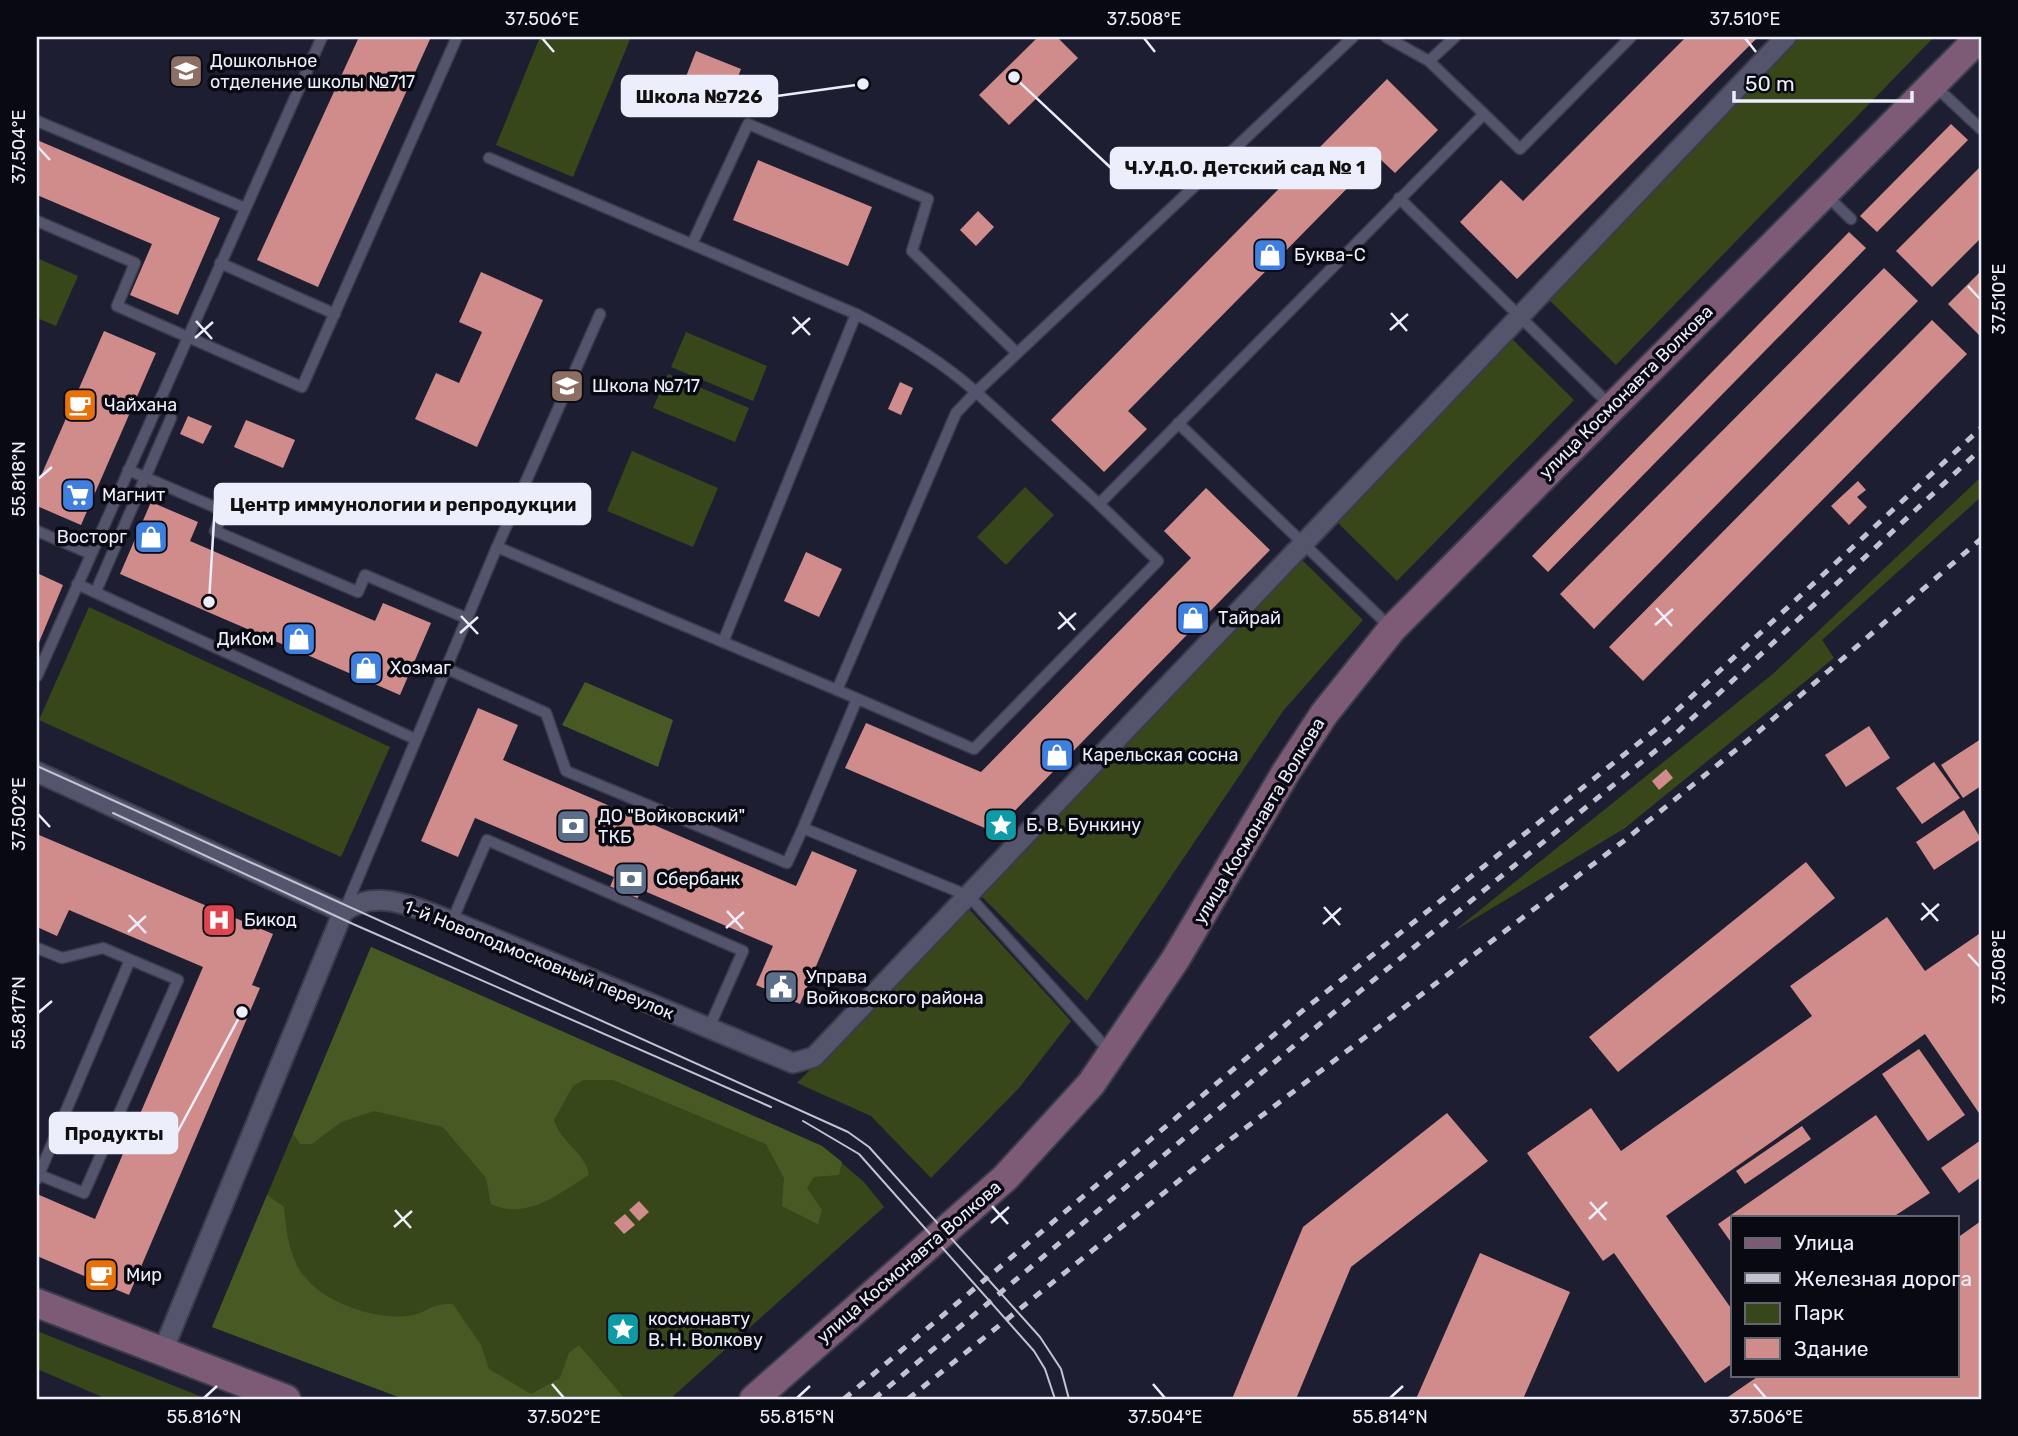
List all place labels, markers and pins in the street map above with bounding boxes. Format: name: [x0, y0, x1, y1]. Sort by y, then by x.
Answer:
place label: Дошкольное отделение школы №717: [210, 50, 415, 93]
school or university icon: Дошкольное отделение школы №717: [167, 52, 205, 90]
callout: Школа №726: [622, 76, 777, 116]
callout: Ч.У.Д.О. Детский сад № 1: [1111, 148, 1380, 188]
shop icon: Буква-С: [1251, 236, 1289, 274]
place label: Буква-С: [1294, 244, 1366, 266]
school or university icon: Школа №717: [548, 367, 586, 405]
place label: Школа №717: [592, 375, 700, 397]
cafe icon: Чайхана: [61, 386, 99, 424]
place label: Чайхана: [104, 394, 177, 416]
supermarket icon: Магнит: [59, 476, 97, 514]
place label: Магнит: [102, 484, 165, 506]
callout: Центр иммунологии и репродукции: [215, 484, 590, 524]
shop icon: Восторг: [132, 518, 170, 556]
place label: Восторг: [57, 526, 127, 548]
shop icon: Тайрай: [1174, 599, 1212, 637]
place label: Тайрай: [1218, 607, 1281, 629]
shop icon: ДиКом: [280, 620, 318, 658]
place label: ДиКом: [217, 628, 274, 650]
shop icon: Хозмаг: [347, 649, 385, 687]
place label: Хозмаг: [390, 657, 451, 679]
shop icon: Карельская сосна: [1038, 736, 1076, 774]
place label: Карельская сосна: [1082, 744, 1238, 766]
place label: ДО "Войковский" ТКБ: [598, 805, 745, 848]
place icon: Б. В. Бункину: [982, 806, 1020, 844]
bank icon: ДО "Войковский" ТКБ: [554, 807, 592, 845]
place label: Б. В. Бункину: [1026, 814, 1141, 836]
bank icon: Сбербанк: [612, 860, 650, 898]
place label: Сбербанк: [656, 868, 741, 890]
hospital icon: Бикод: [200, 901, 238, 939]
place label: Бикод: [244, 909, 297, 931]
place label: Управа Войковского района: [806, 966, 984, 1009]
public building icon: Управа Войковского района: [762, 968, 800, 1006]
callout: Продукты: [50, 1113, 177, 1153]
cafe icon: Мир: [82, 1256, 120, 1294]
place label: Мир: [126, 1264, 162, 1286]
place label: космонавту В. Н. Волкову: [648, 1308, 763, 1351]
place icon: космонавту В. Н. Волкову: [604, 1310, 642, 1348]

